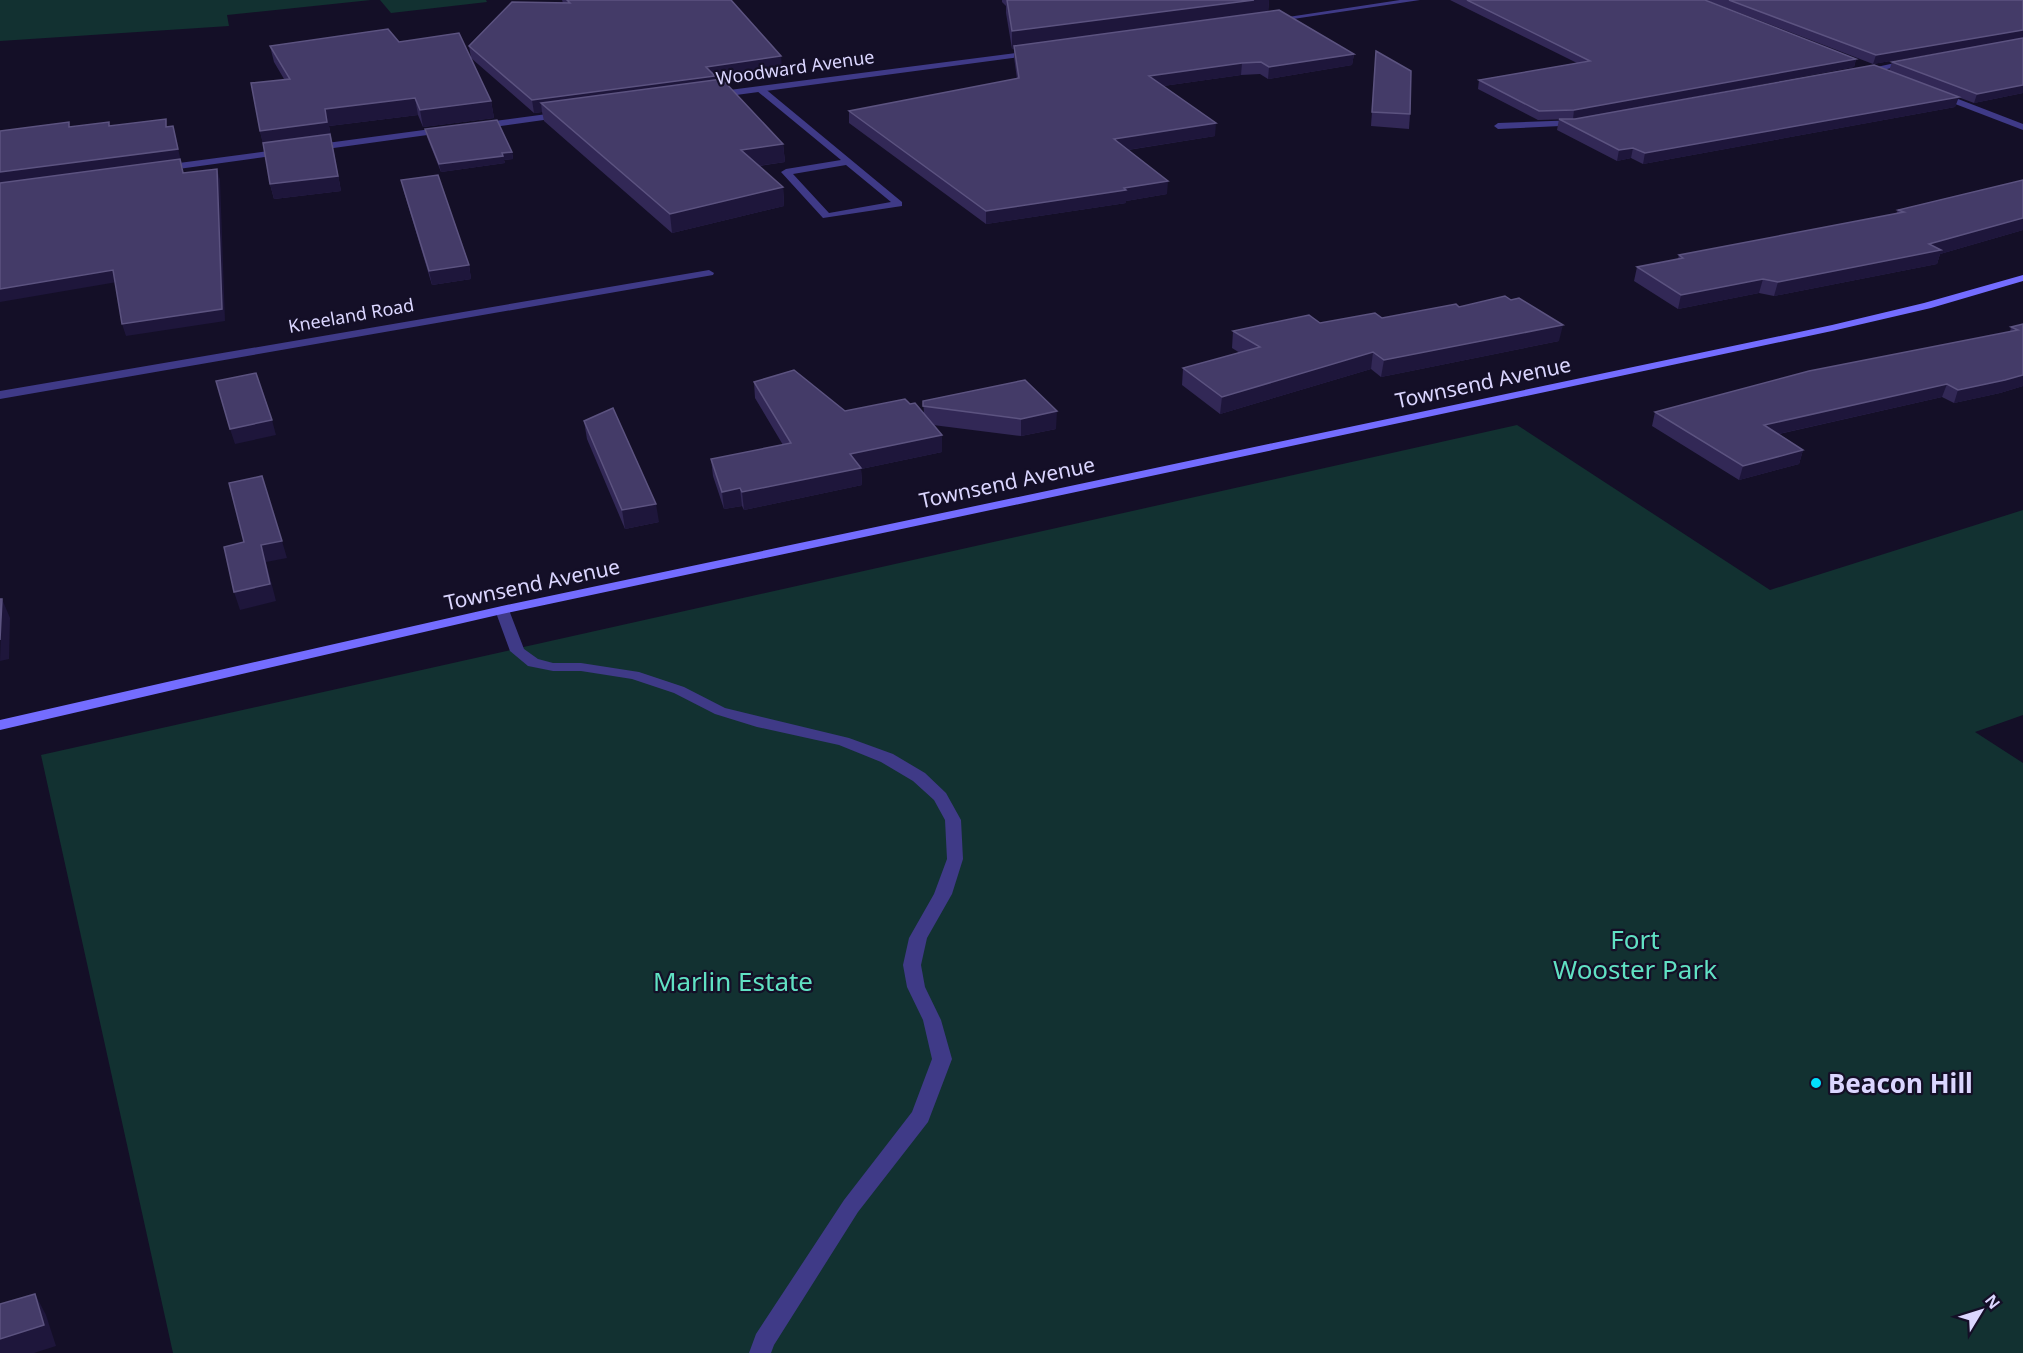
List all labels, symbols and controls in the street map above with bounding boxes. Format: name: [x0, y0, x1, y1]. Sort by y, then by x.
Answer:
street label: Woodward Avenue: [714, 44, 876, 90]
street label: Kneeland Road: [286, 292, 416, 338]
street label: Townsend Avenue: [1393, 350, 1573, 414]
street label: Townsend Avenue: [917, 450, 1097, 514]
street label: Townsend Avenue: [442, 552, 622, 616]
park label: Fort Wooster Park: [1553, 921, 1717, 987]
park label: Marlin Estate: [653, 963, 813, 999]
place label: Beacon Hill: [1828, 1065, 1973, 1101]
marker: Beacon Hill: [1809, 1076, 1823, 1090]
north arrow: [1951, 1281, 2011, 1341]
text: N: [1980, 1290, 2005, 1314]

